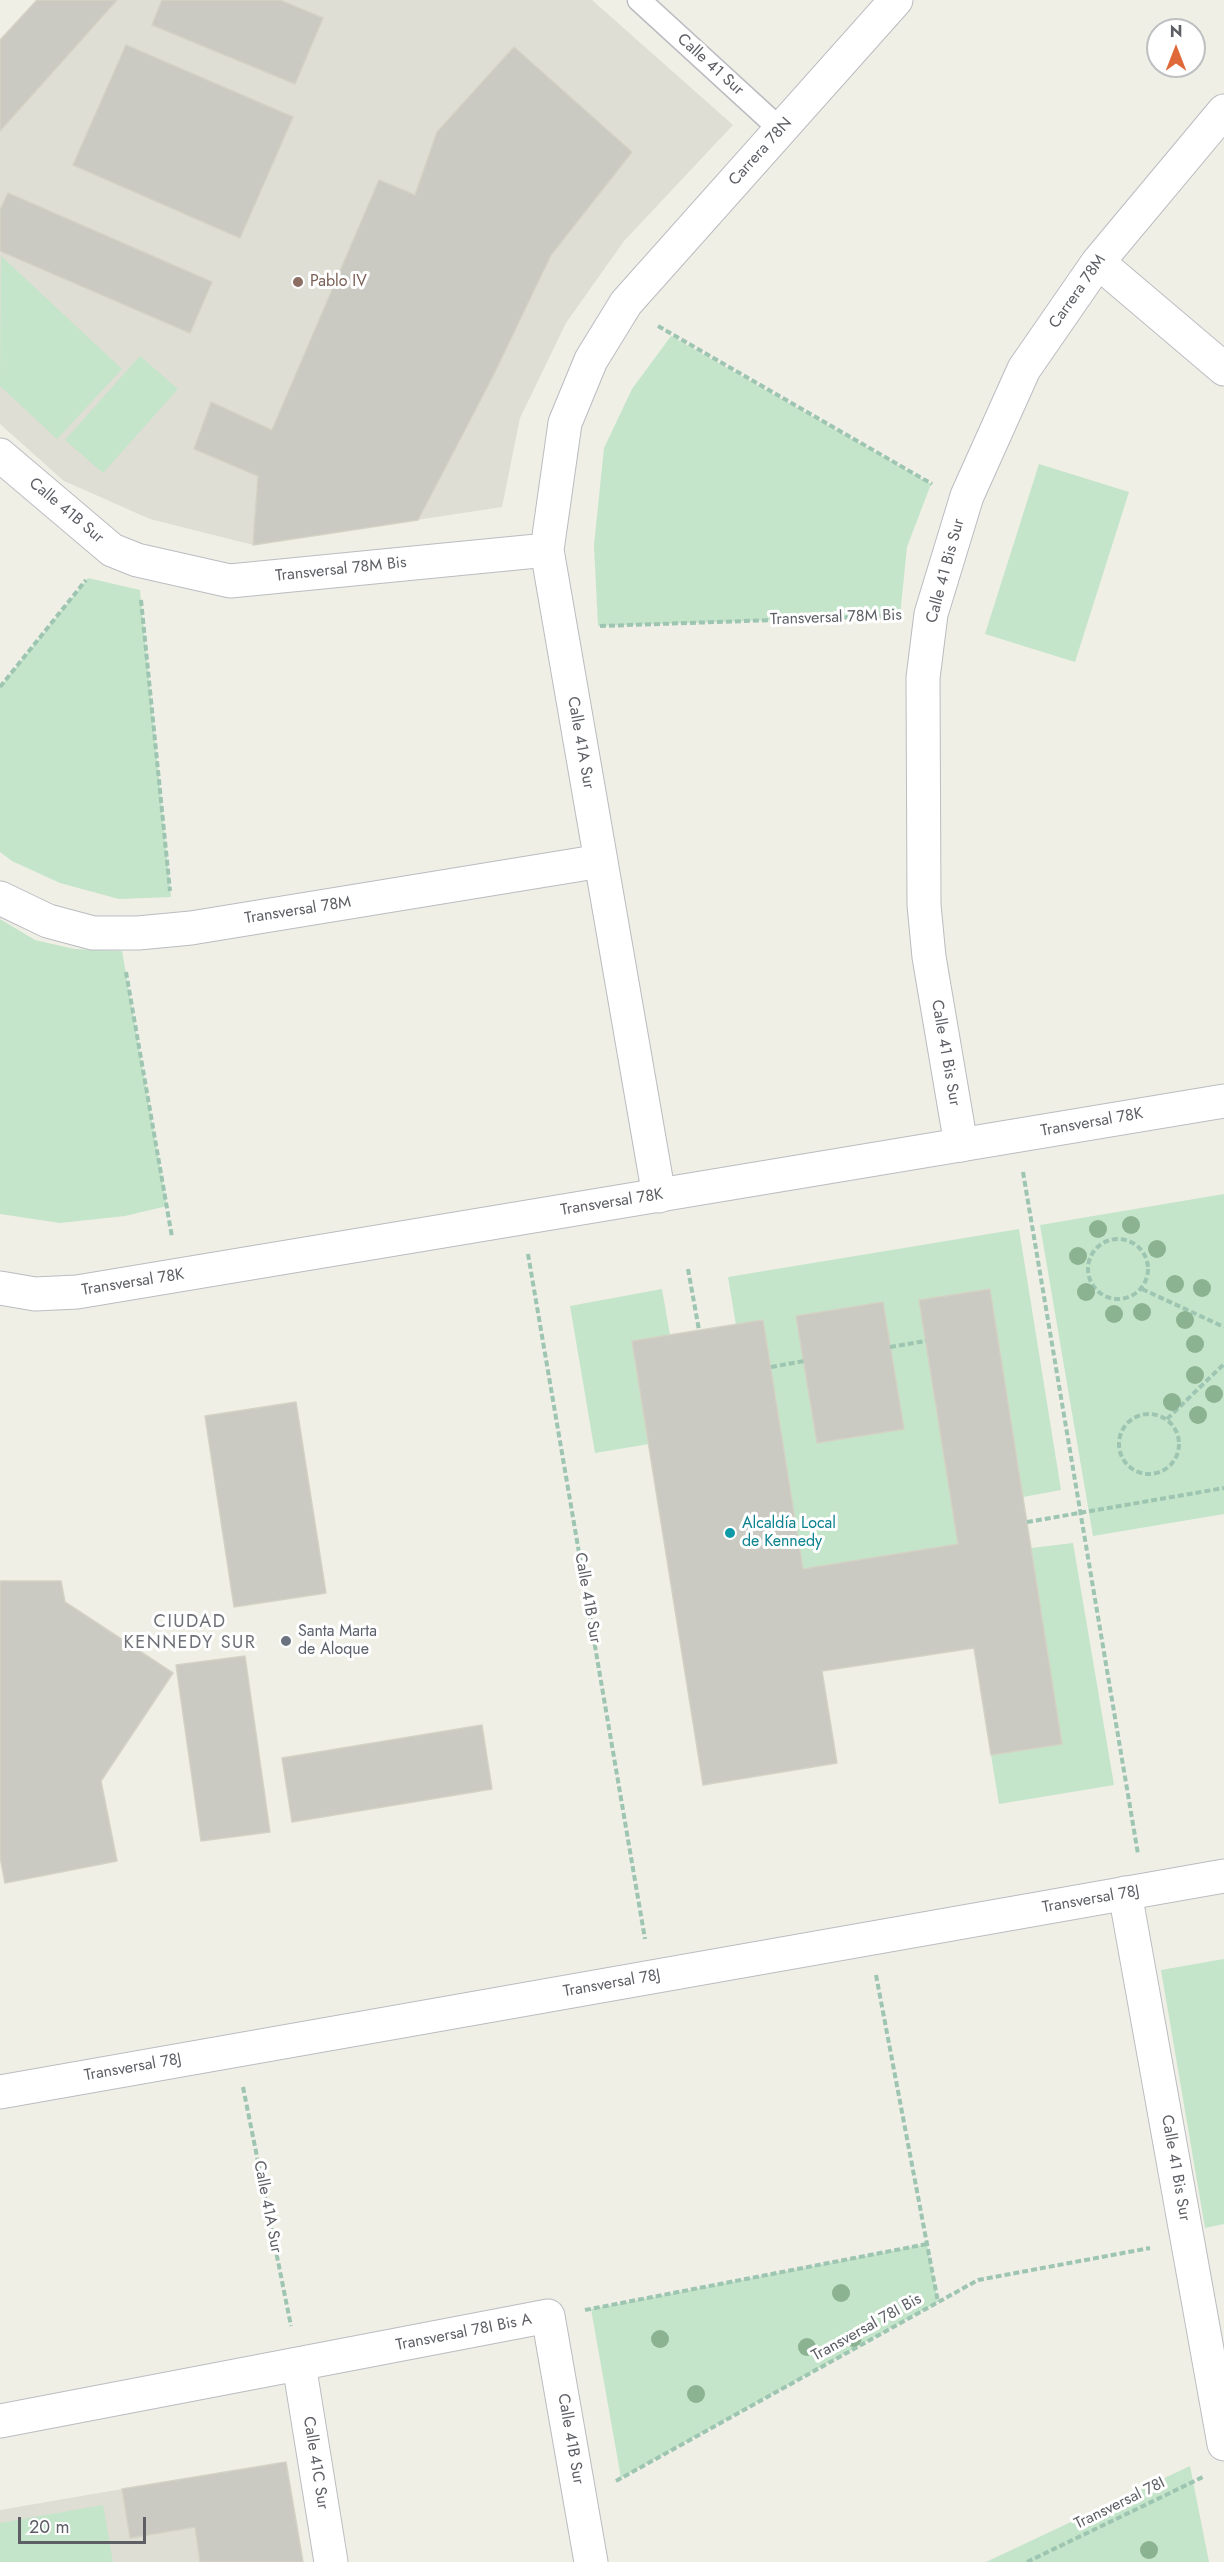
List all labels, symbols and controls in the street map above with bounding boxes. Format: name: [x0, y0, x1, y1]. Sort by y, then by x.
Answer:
north arrow: [1146, 18, 1206, 78]
text: N: [1170, 20, 1182, 43]
street label: Calle 41 Sur: [673, 30, 747, 100]
street label: Carrera 78N: [725, 114, 797, 190]
street label: Carrera 78M: [1046, 251, 1110, 333]
place label: Pablo IV: [310, 272, 367, 292]
marker: Pablo IV: [291, 275, 305, 289]
street label: Calle 41B Sur: [25, 474, 107, 548]
street label: Calle 41 Bis Sur: [923, 517, 969, 625]
street label: Transversal 78M Bis: [275, 554, 407, 586]
street label: Transversal 78M Bis: [770, 606, 902, 630]
street label: Calle 41A Sur: [562, 695, 598, 791]
street label: Transversal 78M: [243, 893, 353, 929]
street label: Calle 41 Bis Sur: [926, 998, 964, 1108]
street label: Transversal 78K: [1039, 1105, 1145, 1141]
street label: Transversal 78K: [559, 1185, 665, 1221]
street label: Transversal 78K: [80, 1265, 186, 1301]
place label: Alcaldía Local de Kennedy: [742, 1514, 836, 1552]
marker: Alcaldía Local de Kennedy: [723, 1526, 737, 1540]
street label: Calle 41B Sur: [570, 1551, 604, 1645]
district label: CIUDAD KENNEDY SUR: [124, 1612, 256, 1654]
place label: Santa Marta de Aloque: [298, 1622, 377, 1660]
marker: Santa Marta de Aloque: [279, 1634, 293, 1648]
street label: Transversal 78J: [1041, 1882, 1141, 1918]
street label: Transversal 78J: [562, 1966, 662, 2002]
street label: Transversal 78J: [83, 2050, 183, 2086]
street label: Calle 41 Bis Sur: [1156, 2113, 1194, 2223]
street label: Calle 41A Sur: [249, 2159, 285, 2255]
street label: Transversal 78I Bis: [809, 2290, 925, 2366]
street label: Transversal 78I Bis A: [394, 2310, 534, 2356]
street label: Calle 41B Sur: [553, 2392, 587, 2486]
street label: Calle 41C Sur: [298, 2415, 332, 2511]
street label: Transversal 78I: [1072, 2474, 1168, 2534]
scale bar: [21, 2505, 148, 2543]
text: 20 m: [29, 2514, 69, 2540]

